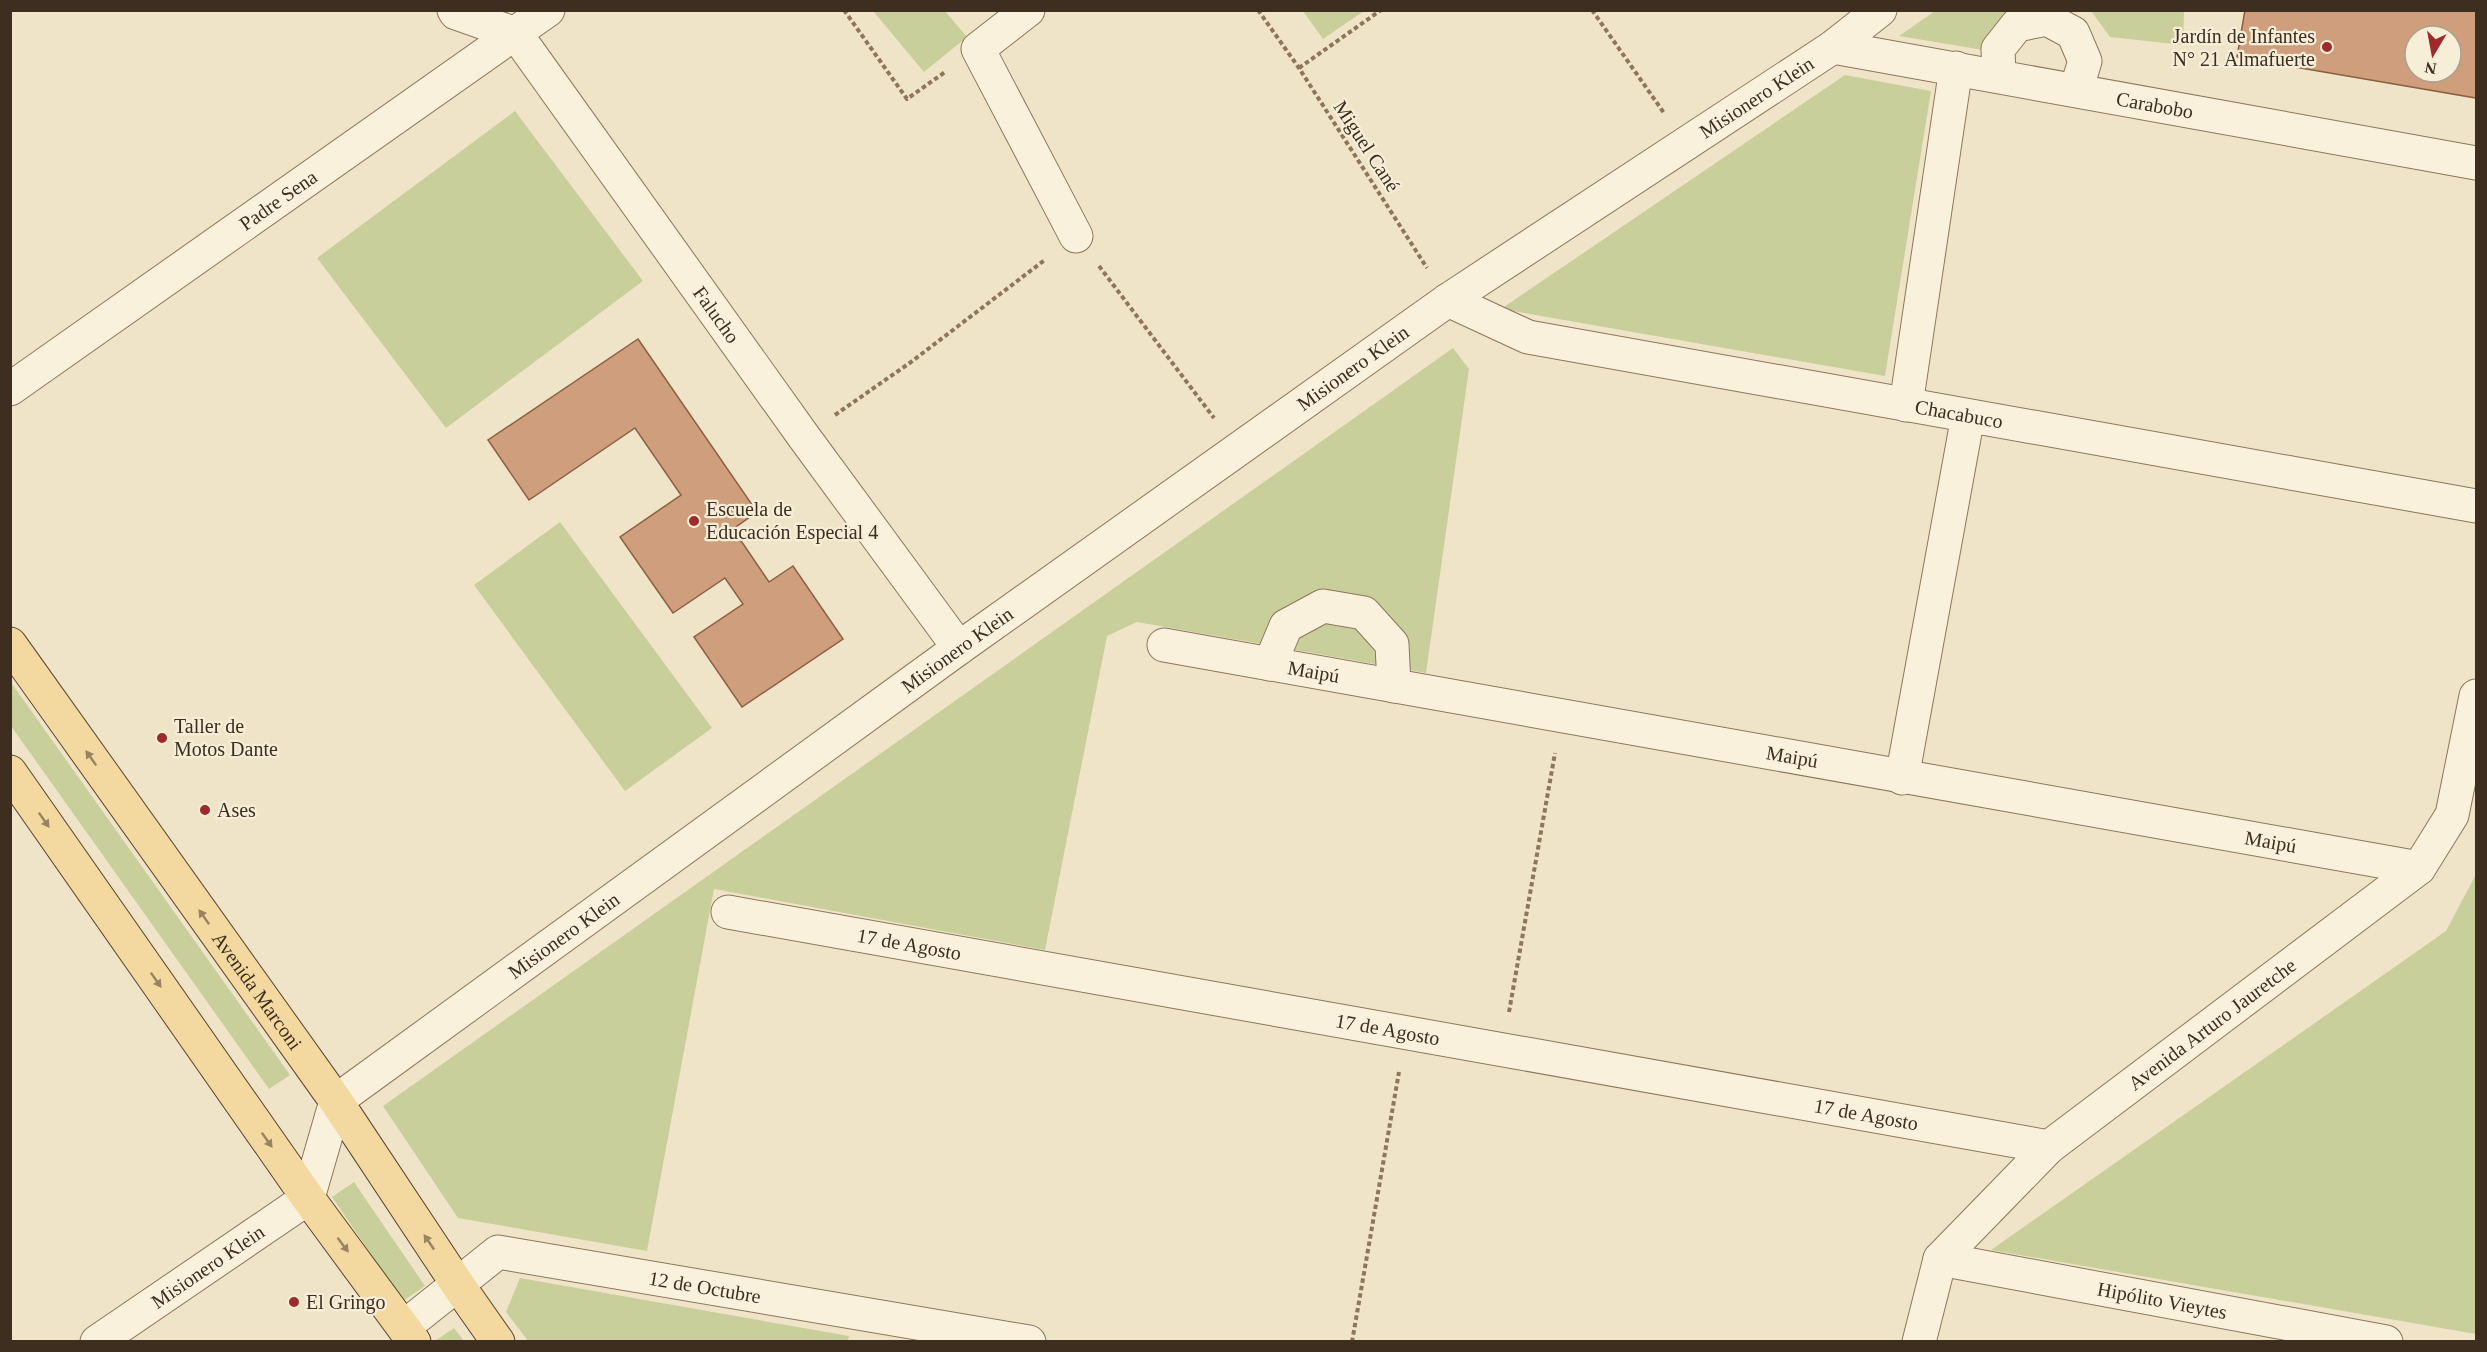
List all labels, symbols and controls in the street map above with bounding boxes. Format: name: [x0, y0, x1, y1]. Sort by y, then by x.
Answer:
north arrow: [2403, 24, 2463, 84]
place label: Jardín de Infantes N° 21 Almafuerte: [2173, 25, 2315, 70]
marker: Jardín de Infantes N° 21 Almafuerte: [2320, 40, 2334, 54]
street label: Misionero Klein: [1695, 52, 1818, 143]
text: N: [2423, 59, 2438, 78]
street label: Carabobo: [2115, 87, 2195, 123]
street label: Miguel Cané: [1329, 96, 1405, 196]
street label: Padre Sena: [235, 165, 321, 235]
street label: Falucho: [689, 282, 744, 347]
street label: Misionero Klein: [1293, 321, 1413, 415]
street label: Chacabuco: [1913, 395, 2005, 432]
place label: Escuela de Educación Especial 4: [706, 498, 878, 544]
marker: Escuela de Educación Especial 4: [687, 514, 701, 528]
street label: Misionero Klein: [897, 602, 1017, 697]
street label: Maipú: [1286, 656, 1341, 687]
place label: Taller de Motos Dante: [174, 715, 278, 760]
marker: Taller de Motos Dante: [155, 731, 169, 745]
street label: Maipú: [1765, 741, 1820, 772]
one-way arrow: [85, 750, 97, 766]
place label: Ases: [217, 799, 256, 821]
marker: Ases: [198, 803, 212, 817]
one-way arrow: [38, 812, 49, 828]
street label: Maipú: [2243, 826, 2298, 857]
street label: Misionero Klein: [504, 888, 623, 983]
one-way arrow: [198, 909, 210, 925]
street label: 17 de Agosto: [855, 924, 963, 964]
street label: Avenida Marconi: [208, 928, 307, 1054]
street label: Avenida Arturo Jauretche: [2124, 954, 2300, 1094]
one-way arrow: [150, 971, 162, 987]
street label: 17 de Agosto: [1334, 1009, 1442, 1049]
street label: 17 de Agosto: [1812, 1094, 1920, 1135]
one-way arrow: [261, 1131, 273, 1147]
street label: Misionero Klein: [147, 1220, 268, 1313]
one-way arrow: [423, 1234, 435, 1250]
one-way arrow: [337, 1236, 349, 1252]
street label: 12 de Octubre: [647, 1267, 763, 1307]
street label: Hipólito Vieytes: [2096, 1278, 2229, 1323]
place label: El Gringo: [306, 1291, 385, 1314]
marker: El Gringo: [287, 1295, 301, 1309]

